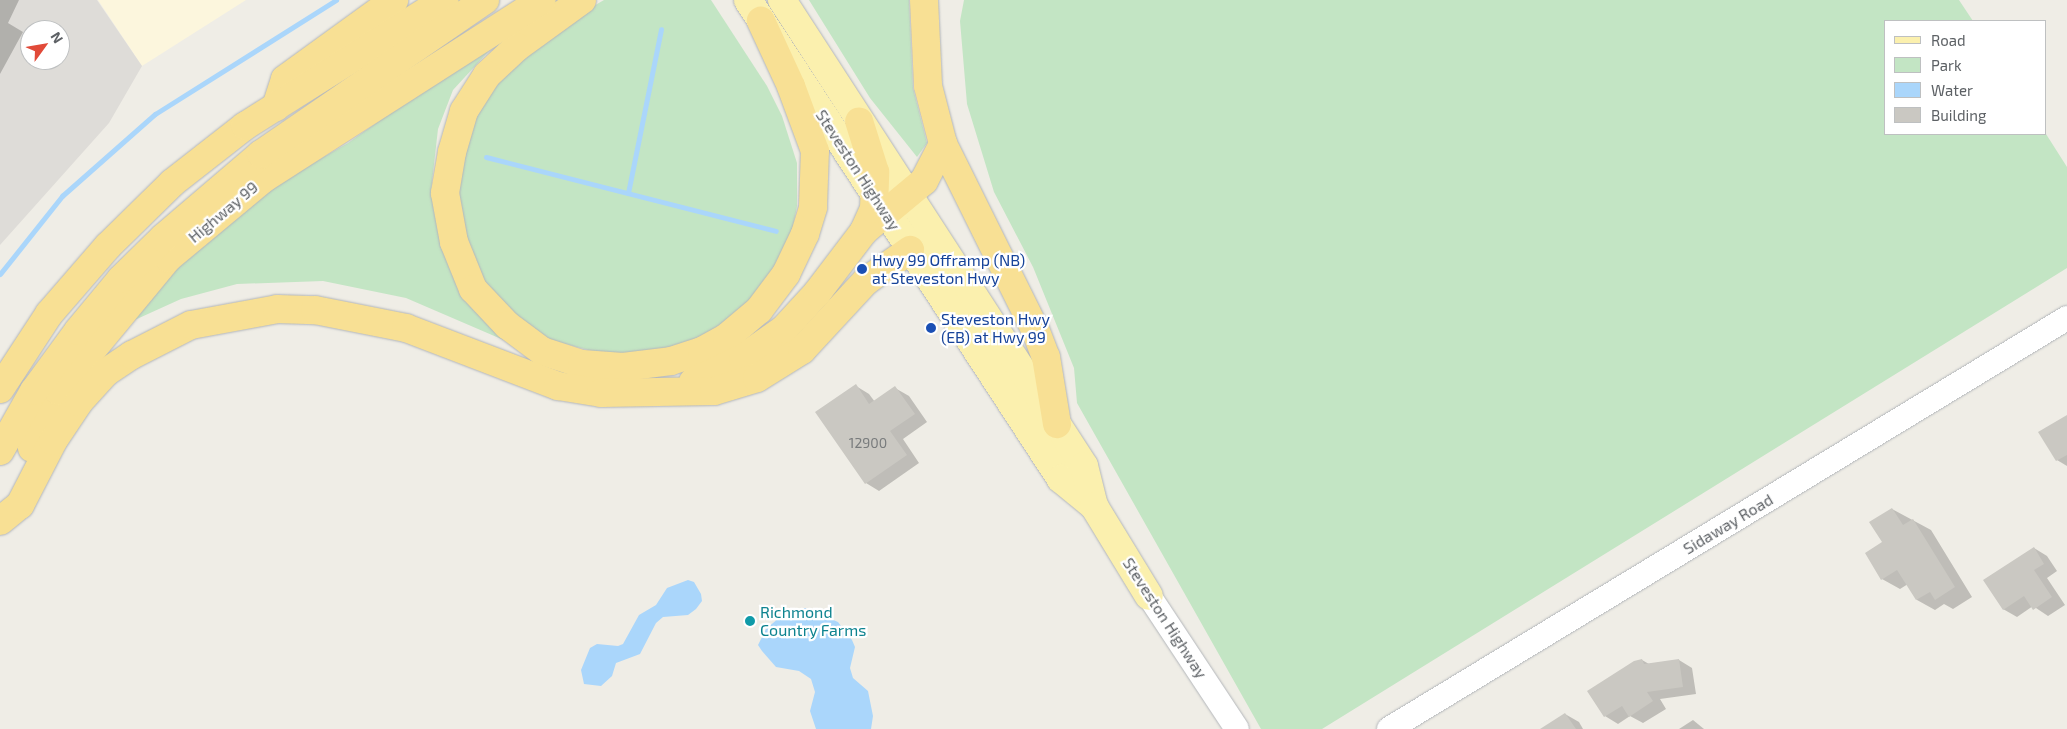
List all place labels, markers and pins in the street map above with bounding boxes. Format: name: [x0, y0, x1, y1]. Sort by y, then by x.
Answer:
place label: Hwy 99 Offramp (NB) at Steveston Hwy: [872, 250, 1026, 288]
marker: Hwy 99 Offramp (NB) at Steveston Hwy: [856, 263, 868, 275]
place label: Steveston Hwy (EB) at Hwy 99: [941, 309, 1050, 347]
marker: Steveston Hwy (EB) at Hwy 99: [925, 322, 937, 334]
place label: Richmond Country Farms: [760, 602, 867, 640]
marker: Richmond Country Farms: [744, 615, 756, 627]

